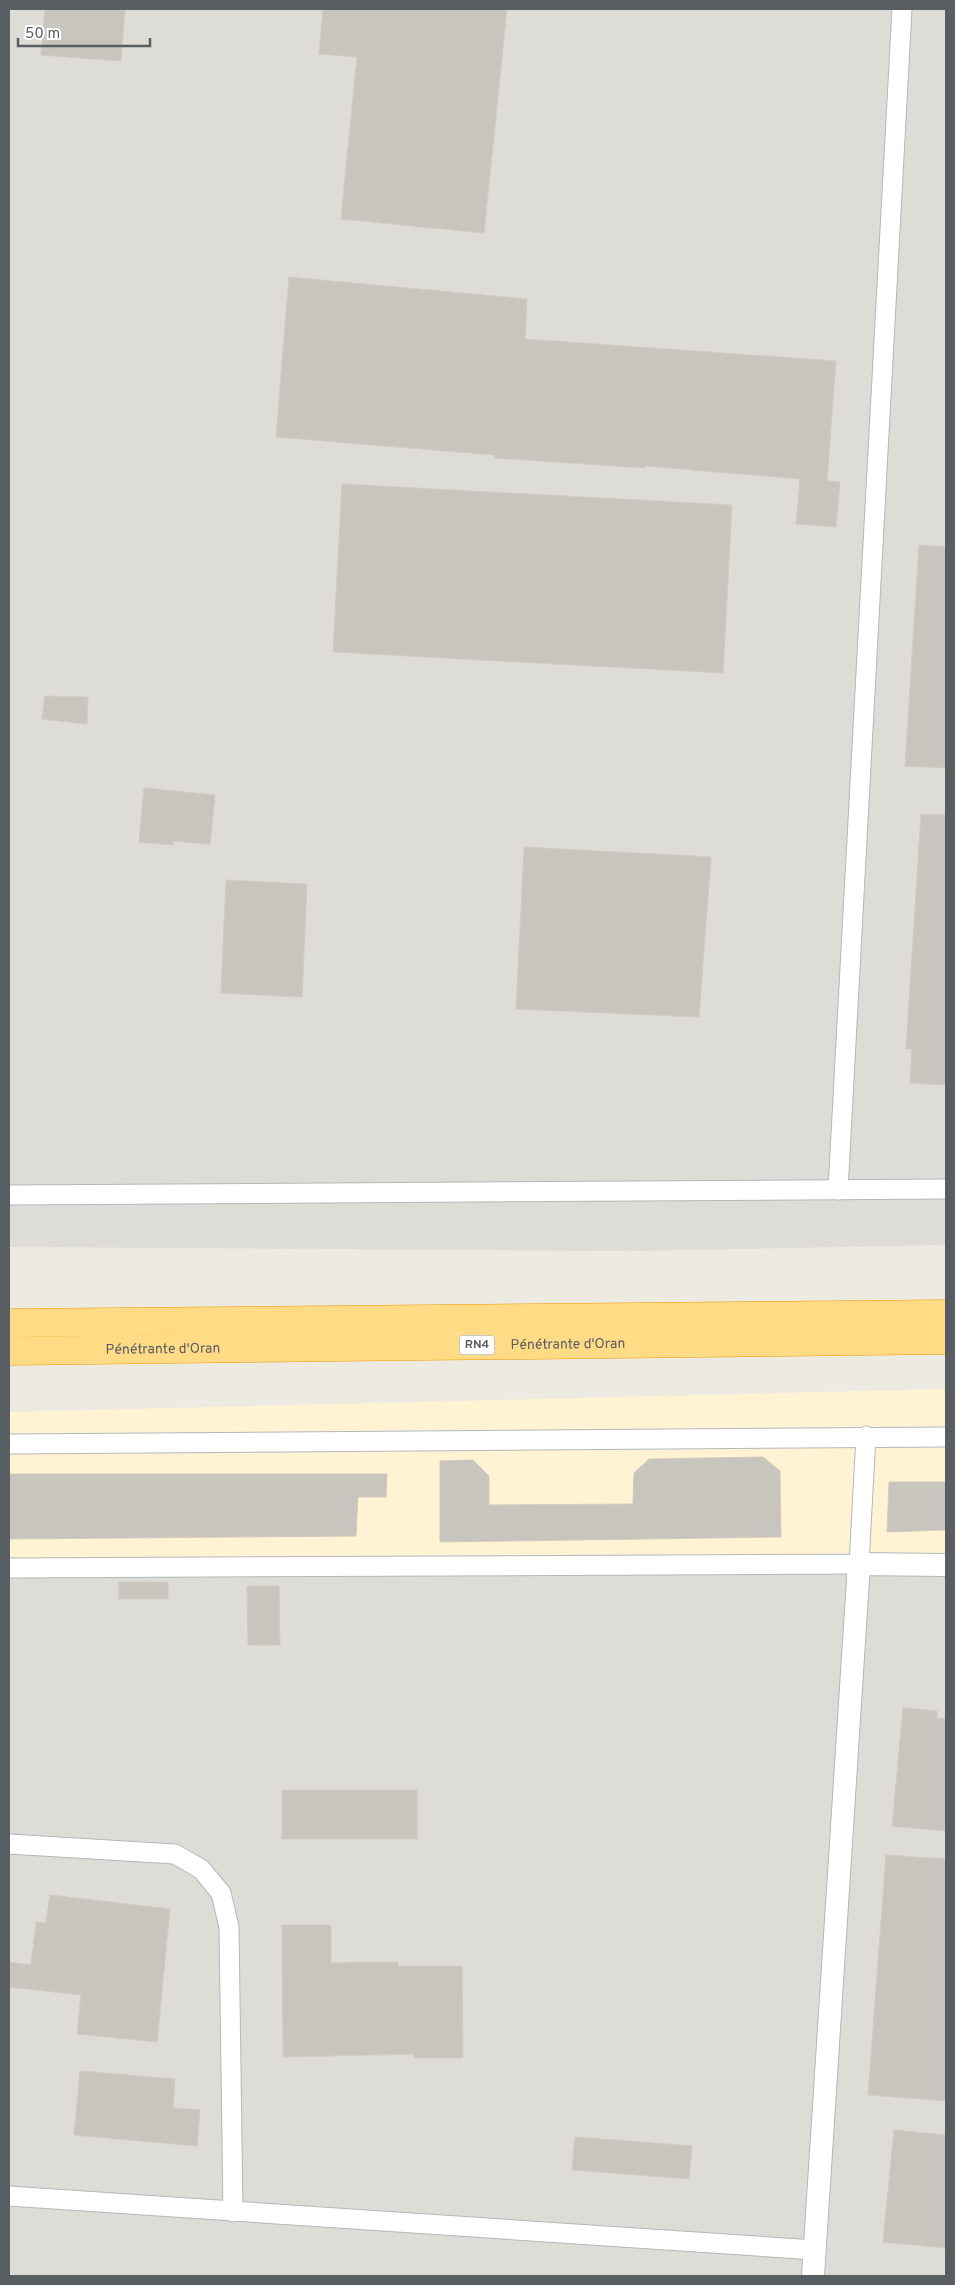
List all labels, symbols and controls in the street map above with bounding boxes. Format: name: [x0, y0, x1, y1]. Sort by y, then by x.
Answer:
scale bar: [18, 15, 150, 47]
text: 50 m: [25, 25, 60, 44]
street label: Pénétrante d'Oran: [510, 1335, 626, 1354]
road number: RN4: [460, 1336, 494, 1354]
street label: Pénétrante d'Oran: [105, 1340, 221, 1358]

